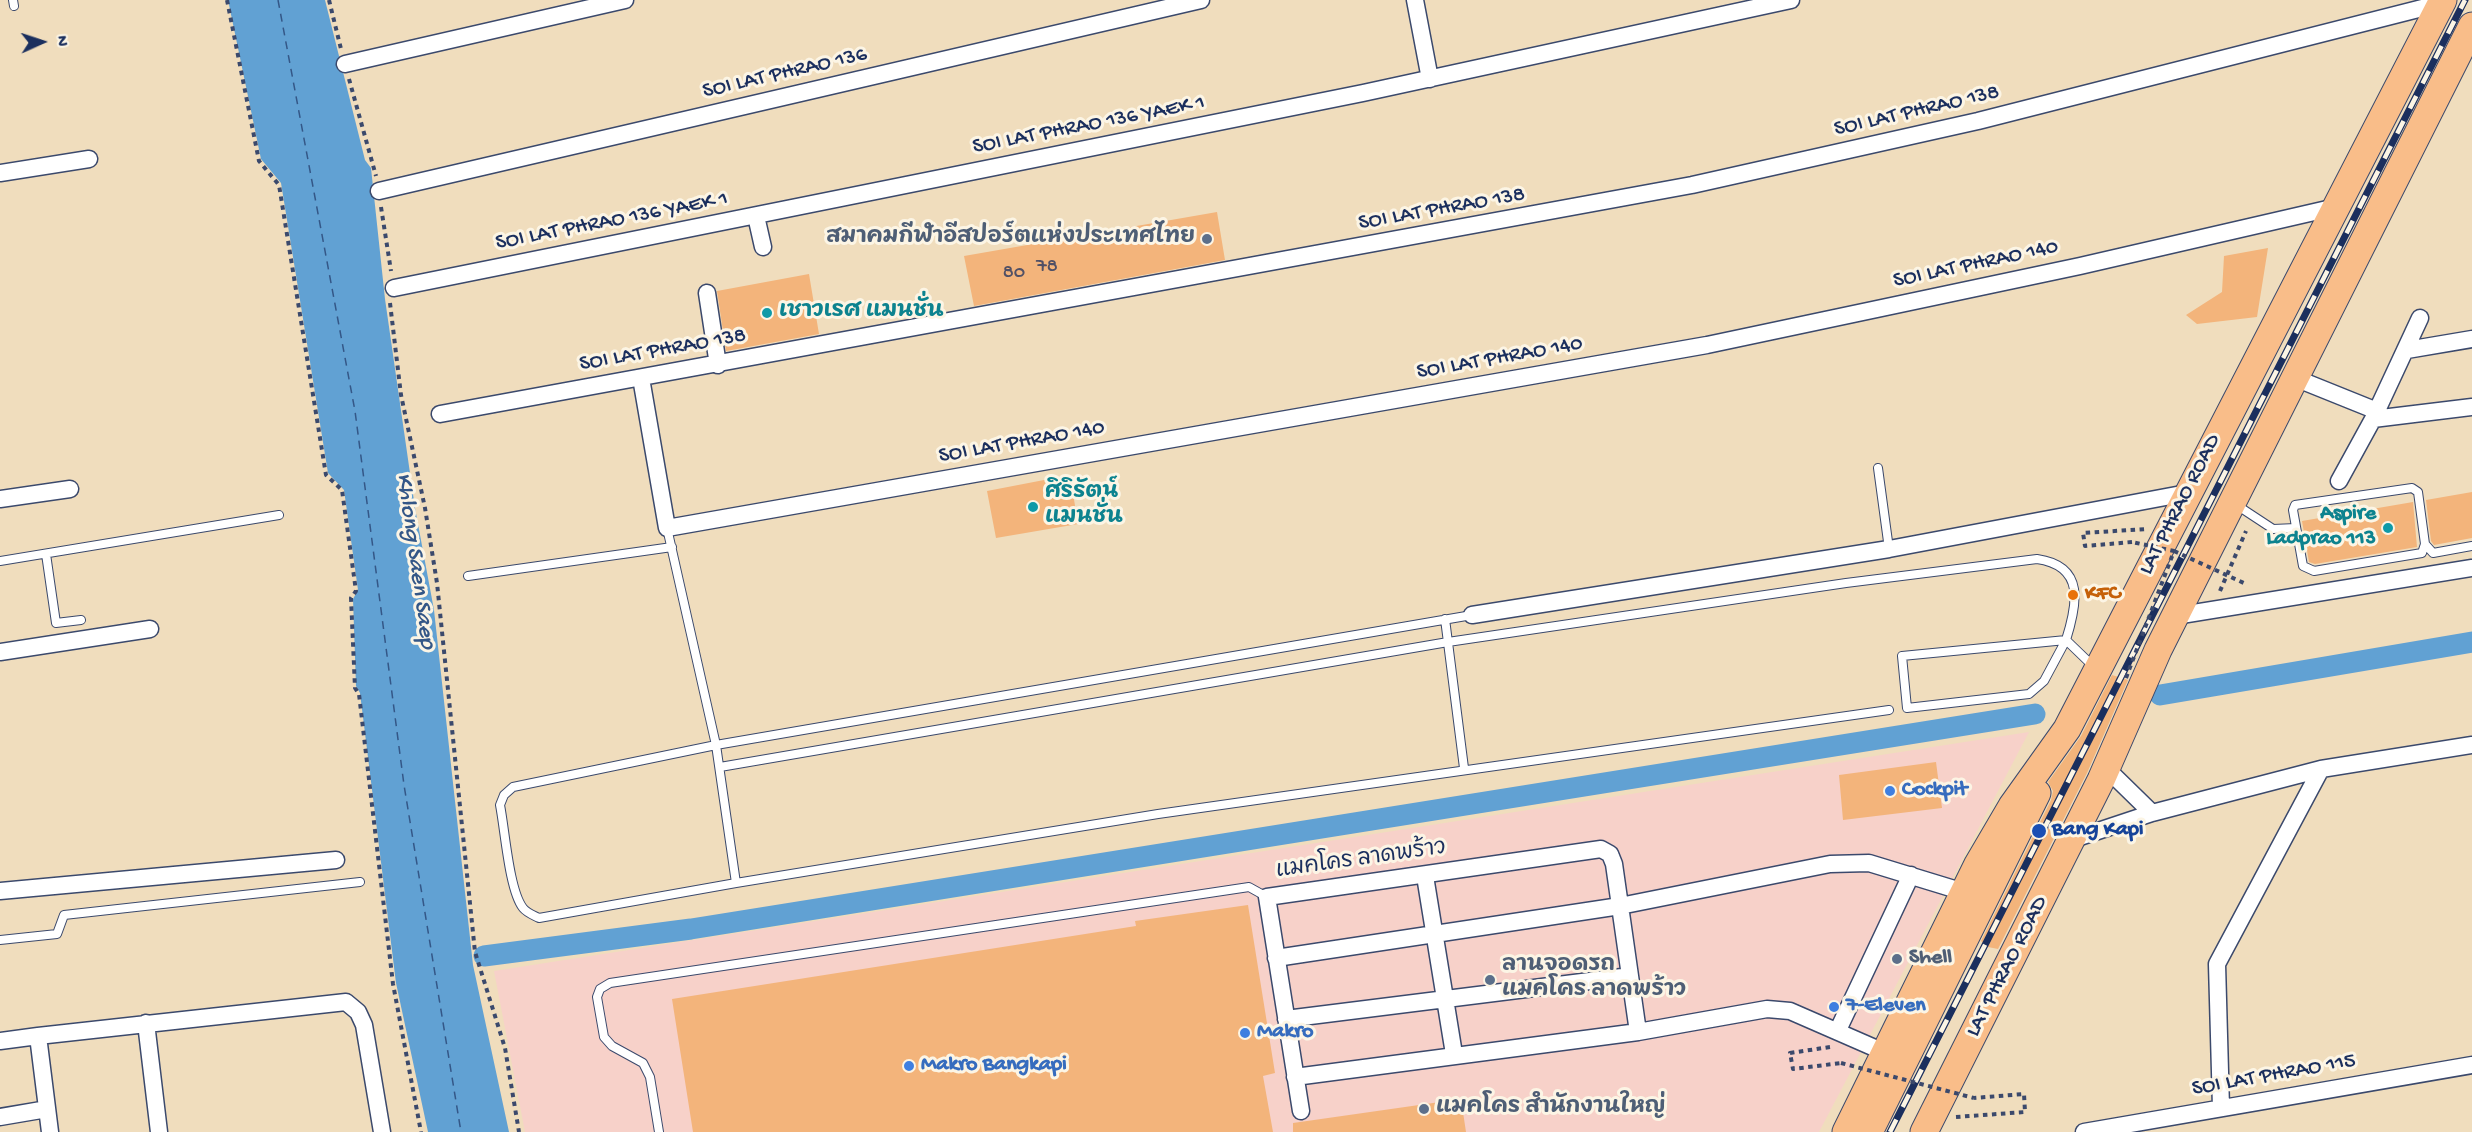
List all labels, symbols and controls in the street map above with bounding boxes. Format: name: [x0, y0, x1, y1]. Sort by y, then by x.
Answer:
north arrow: [12, 12, 72, 72]
text: N: [51, 35, 70, 47]
street label: SOI LAT PHRAO 136: [700, 42, 870, 106]
street label: SOI LAT PHRAO 138: [1832, 80, 2002, 144]
street label: SOI LAT PHRAO 136 YAEK 1: [971, 91, 1207, 161]
street label: SOI LAT PHRAO 138: [1357, 182, 1527, 238]
street label: SOI LAT PHRAO 136 YAEK 1: [494, 187, 730, 257]
place label: สมาคมกีฬาอีสปอร์ตแห่งประเทศไทย: [826, 226, 1195, 252]
marker: สมาคมกีฬาอีสปอร์ตแห่งประเทศไทย: [1200, 232, 1214, 246]
street label: SOI LAT PHRAO 140: [1891, 235, 2061, 295]
house number: 78: [1036, 256, 1058, 280]
house number: 80: [1003, 262, 1025, 286]
place label: เชาวเรศ แมนชั่น: [779, 300, 944, 326]
marker: เชาวเรศ แมนชั่น: [760, 306, 774, 320]
street label: SOI LAT PHRAO 138: [578, 323, 748, 379]
street label: SOI LAT PHRAO 140: [1415, 331, 1585, 387]
street label: SOI LAT PHRAO 140: [937, 415, 1107, 471]
street label: LAT PHRAO ROAD: [2134, 430, 2228, 580]
water label: Khlong Saen Saep: [387, 471, 441, 651]
place label: ศิริรัตน์ แมนชั่น: [1045, 481, 1123, 532]
marker: ศิริรัตน์ แมนชั่น: [1026, 500, 1040, 514]
place label: Aspire Ladprao 113: [2266, 502, 2376, 554]
marker: Aspire Ladprao 113: [2381, 521, 2395, 535]
place label: KFC: [2085, 582, 2120, 608]
marker: KFC: [2066, 588, 2080, 602]
place label: Cockpit: [1902, 778, 1967, 804]
marker: Cockpit: [1883, 784, 1897, 798]
place label: Bang Kapi: [2052, 818, 2144, 844]
marker: Bang Kapi: [2030, 822, 2048, 840]
street label: แมคโคร ลาดพร้าว: [1274, 836, 1448, 886]
street label: LAT PHRAO ROAD: [1961, 892, 2055, 1042]
place label: Shell: [1909, 946, 1952, 972]
marker: Shell: [1890, 952, 1904, 966]
place label: ลานจอดรถ แมคโคร ลาดพร้าว: [1502, 954, 1686, 1005]
marker: ลานจอดรถ แมคโคร ลาดพร้าว: [1483, 973, 1497, 987]
place label: 7-Eleven: [1846, 994, 1926, 1020]
marker: 7-Eleven: [1827, 1000, 1841, 1014]
place label: Makro: [1257, 1020, 1313, 1046]
marker: Makro: [1238, 1026, 1252, 1040]
street label: SOI LAT PHRAO 115: [2190, 1049, 2358, 1103]
place label: Makro Bangkapi: [921, 1053, 1067, 1079]
marker: Makro Bangkapi: [902, 1059, 916, 1073]
place label: แมคโคร สำนักงานใหญ่: [1436, 1096, 1665, 1122]
marker: แมคโคร สำนักงานใหญ่: [1417, 1102, 1431, 1116]

